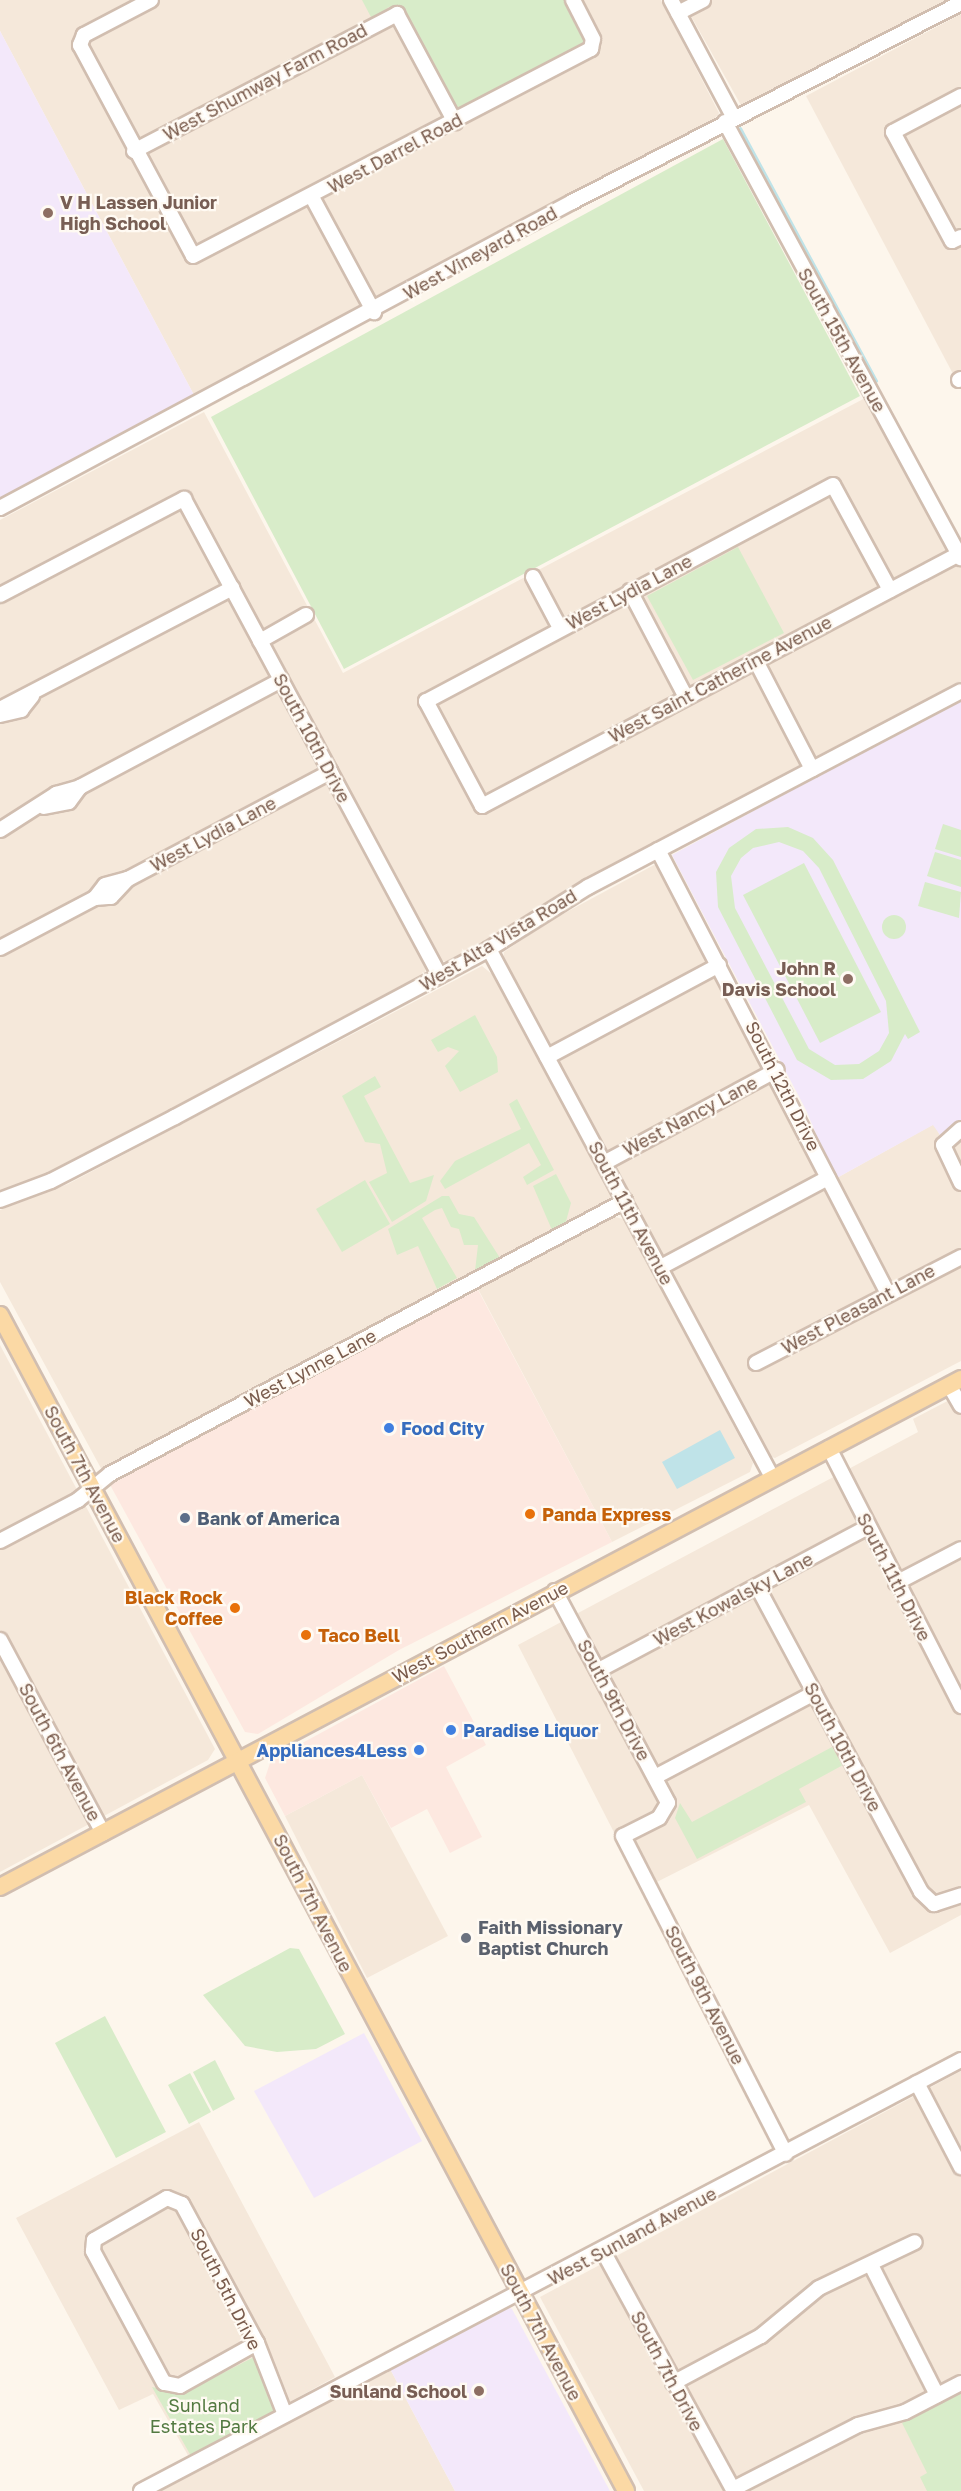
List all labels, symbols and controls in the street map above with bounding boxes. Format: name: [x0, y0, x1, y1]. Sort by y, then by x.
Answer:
street label: West Shumway Farm Road: [159, 19, 371, 145]
street label: West Darrel Road: [324, 108, 466, 198]
place label: V H Lassen Junior High School: [60, 192, 217, 234]
street label: West Vineyard Road: [399, 202, 561, 304]
marker: V H Lassen Junior High School: [41, 206, 55, 220]
street label: South 15th Avenue: [793, 264, 891, 416]
street label: West Lydia Lane: [562, 550, 696, 634]
street label: West Saint Catherine Avenue: [605, 611, 835, 747]
street label: South 10th Drive: [269, 670, 355, 806]
street label: West Lydia Lane: [146, 792, 280, 876]
street label: West Alta Vista Road: [415, 884, 581, 996]
place label: John R Davis School: [722, 958, 836, 1000]
marker: John R Davis School: [841, 972, 855, 986]
street label: South 12th Drive: [741, 1018, 825, 1154]
street label: West Nancy Lane: [619, 1071, 761, 1161]
street label: South 11th Avenue: [584, 1137, 678, 1289]
street label: West Pleasant Lane: [778, 1259, 938, 1359]
street label: West Lynne Lane: [240, 1324, 380, 1412]
street label: South 7th Avenue: [40, 1402, 130, 1546]
place label: Food City: [401, 1417, 485, 1439]
marker: Food City: [382, 1421, 396, 1435]
place label: Panda Express: [542, 1503, 671, 1525]
place label: Bank of America: [197, 1507, 340, 1529]
marker: Panda Express: [523, 1507, 537, 1521]
street label: South 11th Drive: [852, 1509, 936, 1645]
marker: Bank of America: [178, 1511, 192, 1525]
street label: West Kowalsky Lane: [649, 1548, 817, 1650]
street label: West Southern Avenue: [388, 1576, 572, 1688]
place label: Black Rock Coffee: [125, 1587, 223, 1630]
marker: Black Rock Coffee: [228, 1601, 242, 1615]
place label: Taco Bell: [318, 1624, 400, 1646]
marker: Taco Bell: [299, 1628, 313, 1642]
street label: South 9th Drive: [573, 1636, 655, 1764]
street label: South 6th Avenue: [15, 1679, 105, 1825]
street label: South 10th Drive: [800, 1679, 886, 1815]
place label: Paradise Liquor: [463, 1719, 598, 1741]
marker: Paradise Liquor: [444, 1723, 458, 1737]
place label: Appliances4Less: [256, 1739, 407, 1761]
marker: Appliances4Less: [412, 1743, 426, 1757]
street label: South 7th Avenue: [269, 1830, 357, 1976]
place label: Faith Missionary Baptist Church: [478, 1917, 623, 1960]
street label: South 9th Avenue: [661, 1922, 749, 2068]
marker: Faith Missionary Baptist Church: [459, 1931, 473, 1945]
street label: West Sunland Avenue: [544, 2182, 720, 2290]
street label: South 5th Drive: [186, 2224, 266, 2354]
street label: South 7th Avenue: [496, 2260, 586, 2404]
street label: South 7th Drive: [626, 2307, 708, 2435]
place label: Sunland School: [329, 2380, 467, 2402]
marker: Sunland School: [472, 2384, 486, 2398]
park label: Sunland Estates Park: [150, 2395, 258, 2438]

